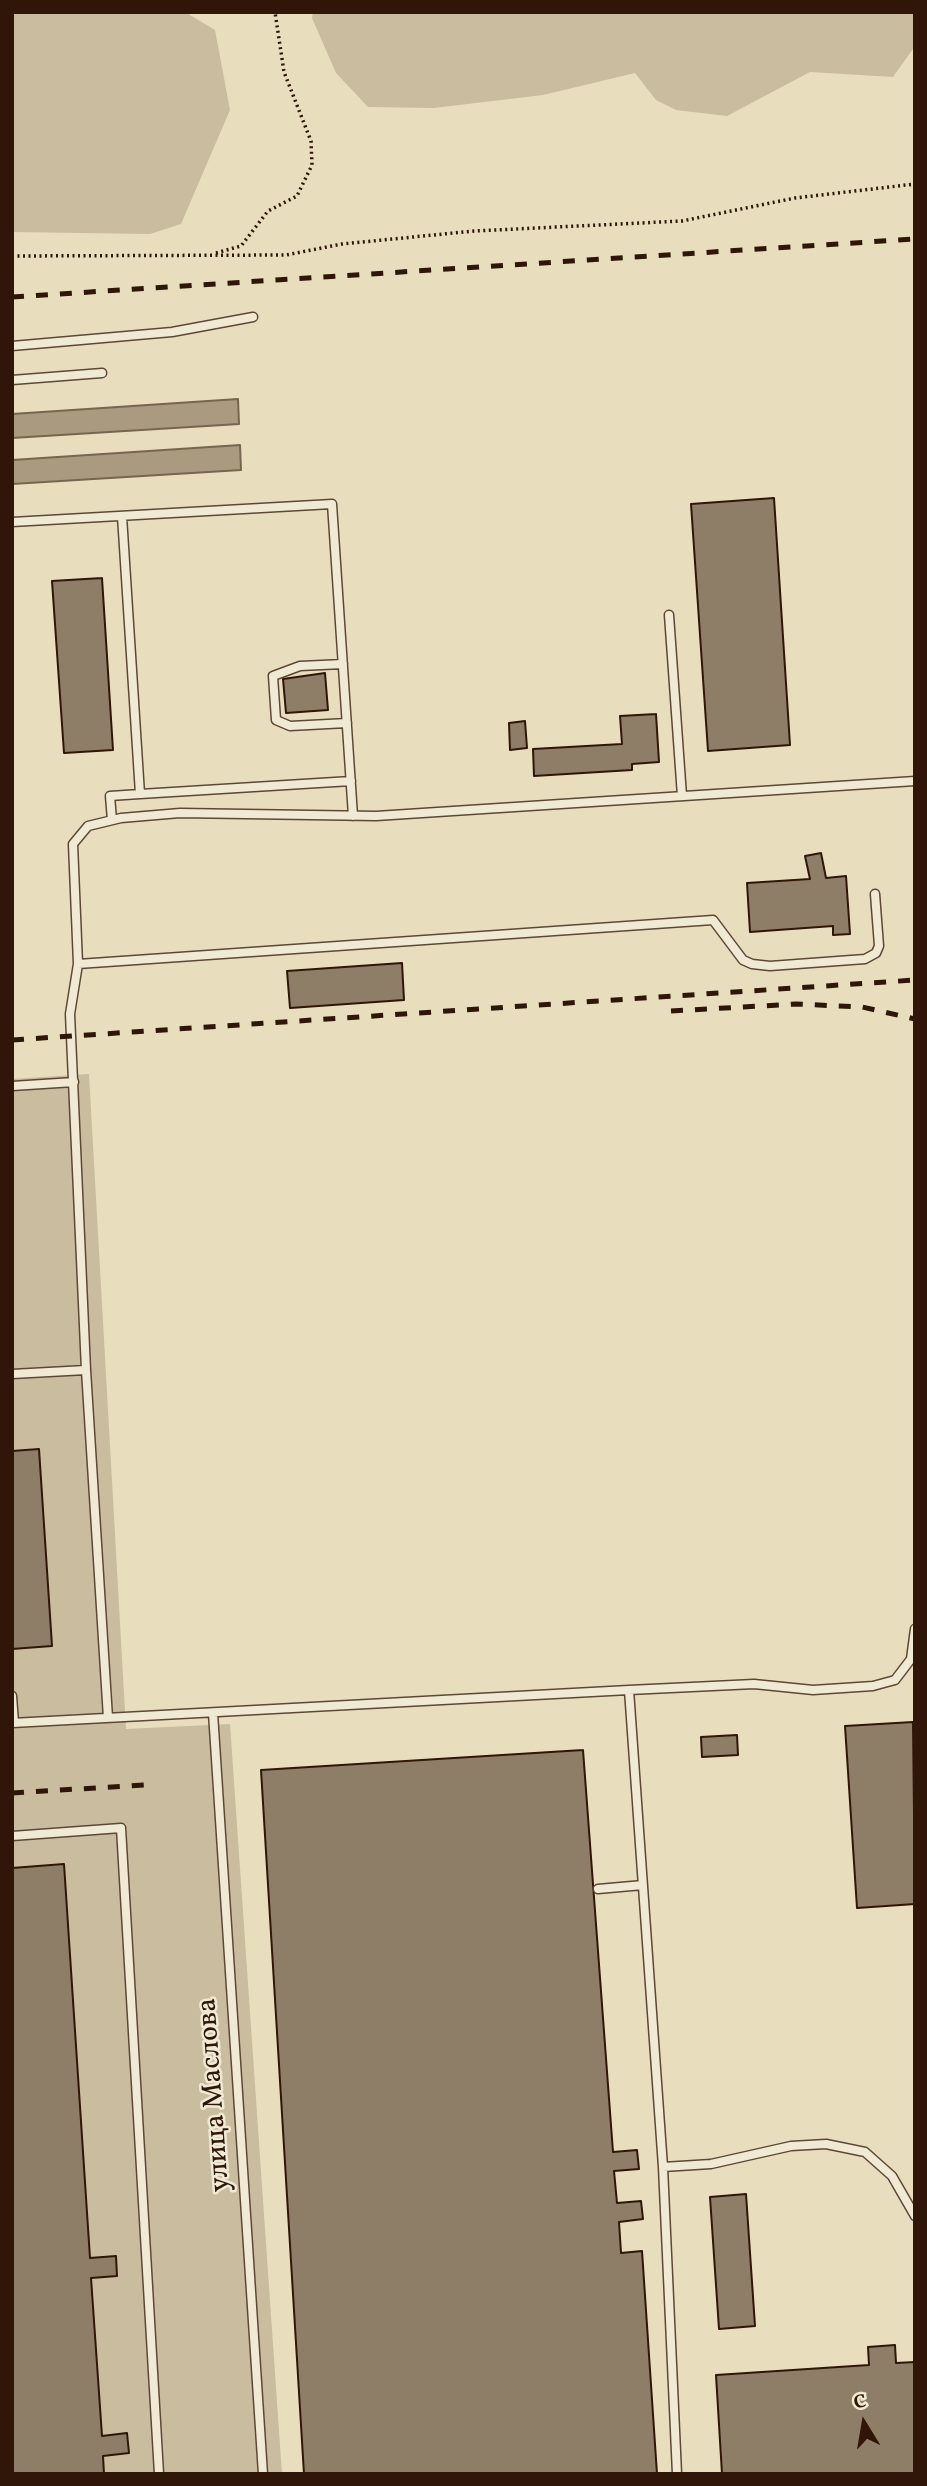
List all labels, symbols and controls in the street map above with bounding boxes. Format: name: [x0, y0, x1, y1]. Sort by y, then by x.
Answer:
street label: улица Маслова: [192, 1997, 240, 2193]
north arrow: [829, 2388, 899, 2458]
text: С: [852, 2388, 868, 2416]

